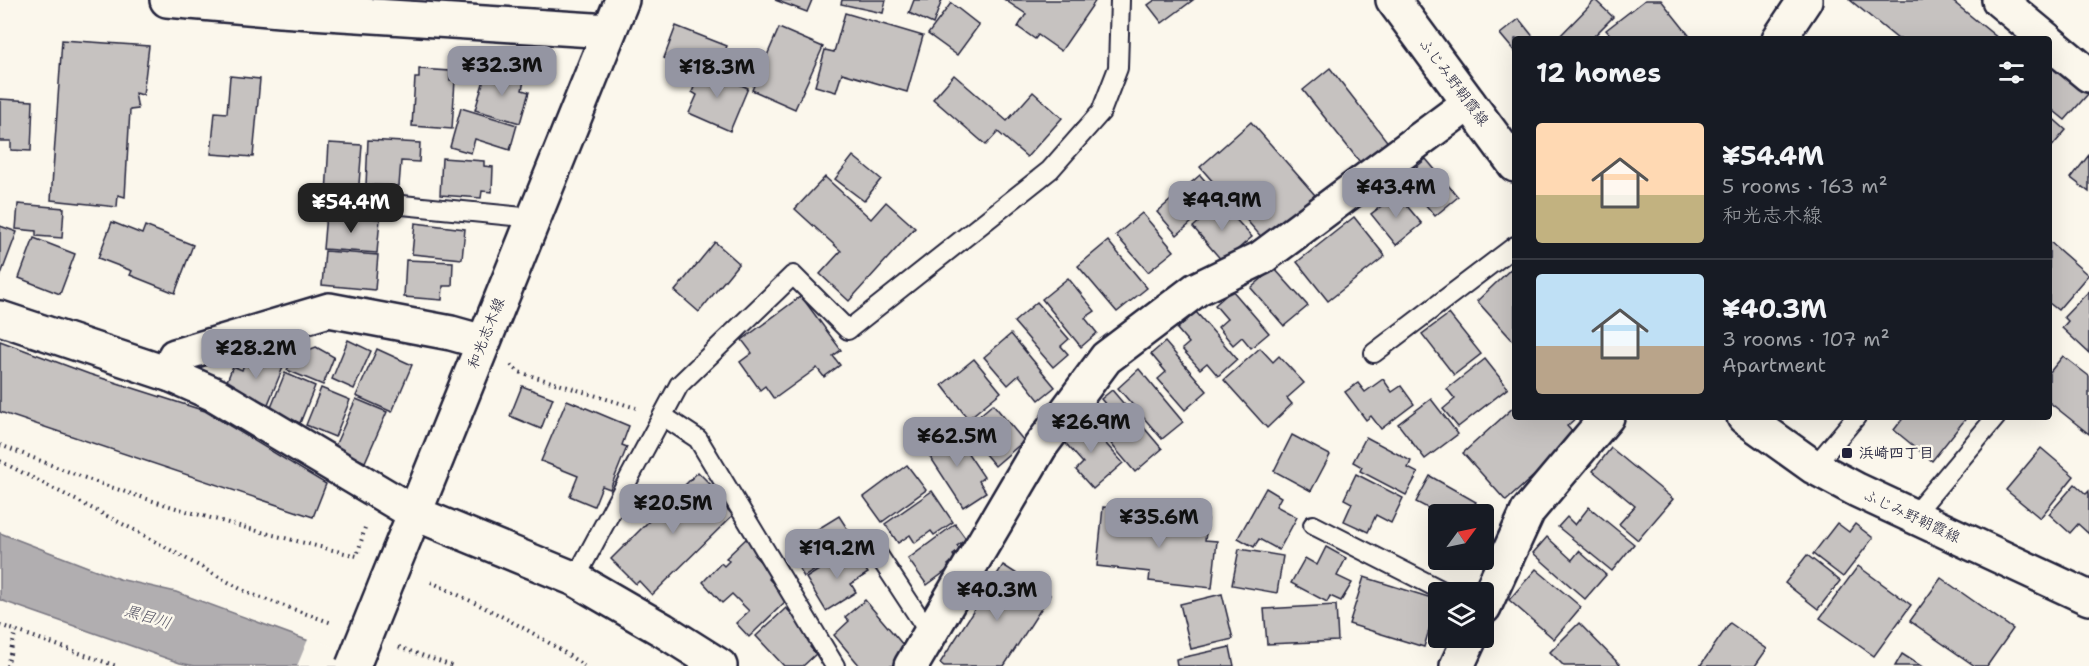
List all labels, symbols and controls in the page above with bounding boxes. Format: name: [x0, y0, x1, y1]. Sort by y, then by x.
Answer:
street label: ふじみ野朝霞線: [1414, 34, 1494, 130]
pin: ¥32.3M: [453, 46, 551, 97]
pin: ¥18.3M: [668, 48, 766, 99]
text: ¥32.3M: [461, 52, 543, 78]
text: ¥18.3M: [679, 54, 755, 80]
text: 12 homes: [1536, 55, 1661, 90]
icon: filters: [1995, 56, 2028, 89]
text: ¥54.4M: [1722, 138, 1824, 173]
icon: home: [1584, 147, 1656, 219]
pin: ¥43.4M: [1347, 168, 1445, 219]
text: 5 rooms · 163 m²: [1722, 173, 1888, 199]
text: ¥43.4M: [1356, 174, 1436, 200]
pin: ¥49.9M: [1173, 181, 1271, 232]
pin: ¥54.4M: [302, 183, 400, 234]
text: ¥49.9M: [1183, 187, 1261, 213]
text: ¥54.4M: [312, 189, 390, 215]
text: 和光志木線: [1722, 202, 1822, 228]
text: ¥40.3M: [1722, 291, 1827, 326]
street label: 和光志木線: [463, 294, 509, 372]
icon: home: [1584, 298, 1656, 370]
text: 3 rooms · 107 m²: [1722, 326, 1890, 352]
pin: ¥28.2M: [207, 329, 305, 380]
text: ¥28.2M: [215, 335, 297, 361]
text: Apartment: [1722, 352, 1826, 378]
pin: ¥26.9M: [1042, 403, 1140, 454]
text: ¥26.9M: [1052, 409, 1130, 435]
pin: ¥62.5M: [908, 417, 1006, 468]
text: ¥62.5M: [917, 423, 997, 449]
place label: 浜崎四丁目: [1859, 443, 1934, 463]
marker: 浜崎四丁目: [1840, 446, 1854, 460]
pin: ¥20.5M: [624, 484, 722, 535]
street label: ふじみ野朝霞線: [1860, 485, 1964, 547]
text: ¥20.5M: [633, 490, 713, 516]
pin: ¥35.6M: [1110, 498, 1208, 549]
text: ¥35.6M: [1119, 504, 1199, 530]
north arrow: [1428, 504, 1494, 570]
map controls: [1428, 504, 1494, 648]
pin: ¥19.2M: [788, 529, 886, 580]
text: ¥19.2M: [799, 535, 875, 561]
pin: ¥40.3M: [948, 571, 1046, 622]
text: ¥40.3M: [957, 577, 1037, 603]
button: layers: [1428, 582, 1494, 648]
water label: 黒目川: [122, 599, 174, 634]

